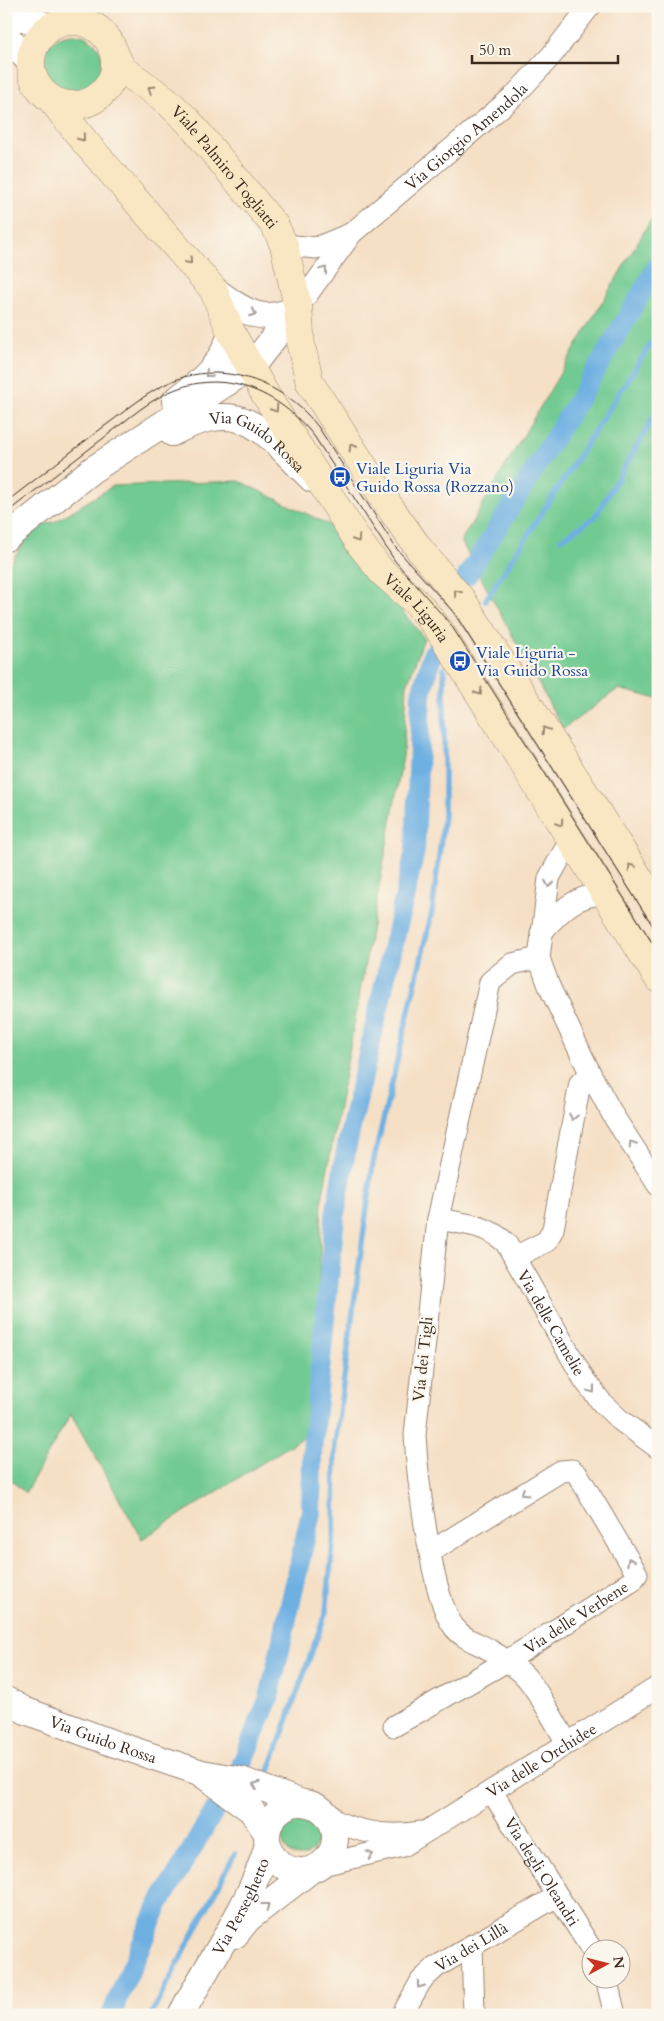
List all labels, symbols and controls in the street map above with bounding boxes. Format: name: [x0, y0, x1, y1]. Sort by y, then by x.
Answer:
scale bar: [472, 32, 618, 64]
text: 50 m: [479, 40, 511, 60]
street label: Via Giorgio Amendola: [400, 78, 533, 196]
one-way arrow: [147, 86, 156, 96]
street label: Viale Palmiro Togliatti: [166, 101, 283, 234]
one-way arrow: [77, 132, 85, 141]
one-way arrow: [183, 255, 192, 264]
one-way arrow: [319, 267, 327, 276]
one-way arrow: [248, 307, 257, 317]
one-way arrow: [204, 368, 213, 377]
one-way arrow: [269, 404, 278, 413]
street label: Via Guido Rossa: [208, 407, 310, 478]
one-way arrow: [349, 443, 359, 452]
place label: Viale Liguria Via Guido Rossa (Rozzano): [356, 458, 514, 498]
bus stop icon: Viale Liguria Via Guido Rossa (Rozzano): [328, 465, 352, 489]
one-way arrow: [351, 533, 360, 543]
street label: Viale Liguria: [379, 569, 454, 647]
one-way arrow: [454, 590, 462, 599]
place label: Viale Liguria - Via Guido Rossa: [476, 642, 588, 682]
bus stop icon: Viale Liguria - Via Guido Rossa: [448, 649, 472, 673]
one-way arrow: [473, 687, 482, 696]
one-way arrow: [542, 726, 551, 735]
one-way arrow: [554, 817, 563, 826]
one-way arrow: [628, 864, 638, 873]
one-way arrow: [544, 880, 554, 888]
one-way arrow: [568, 1113, 578, 1121]
one-way arrow: [628, 1141, 638, 1150]
street label: Via delle Camelie: [512, 1266, 590, 1380]
street label: Via dei Tigli: [408, 1315, 438, 1403]
one-way arrow: [586, 1384, 595, 1394]
one-way arrow: [521, 1487, 530, 1497]
one-way arrow: [626, 1557, 636, 1566]
street label: Via delle Verbene: [520, 1576, 633, 1659]
street label: Via Guido Rossa: [46, 1711, 159, 1769]
street label: Via delle Orchidee: [482, 1718, 601, 1803]
one-way arrow: [253, 1781, 261, 1791]
street label: Via degli Oleandri: [499, 1813, 584, 1931]
one-way arrow: [365, 1851, 373, 1861]
street label: Via Perseghetto: [207, 1855, 275, 1960]
one-way arrow: [260, 1903, 269, 1911]
street label: Via dei Lillà: [431, 1917, 512, 1977]
north arrow: [582, 1938, 632, 1988]
text: N: [608, 1955, 629, 1970]
one-way arrow: [417, 1979, 426, 1989]

